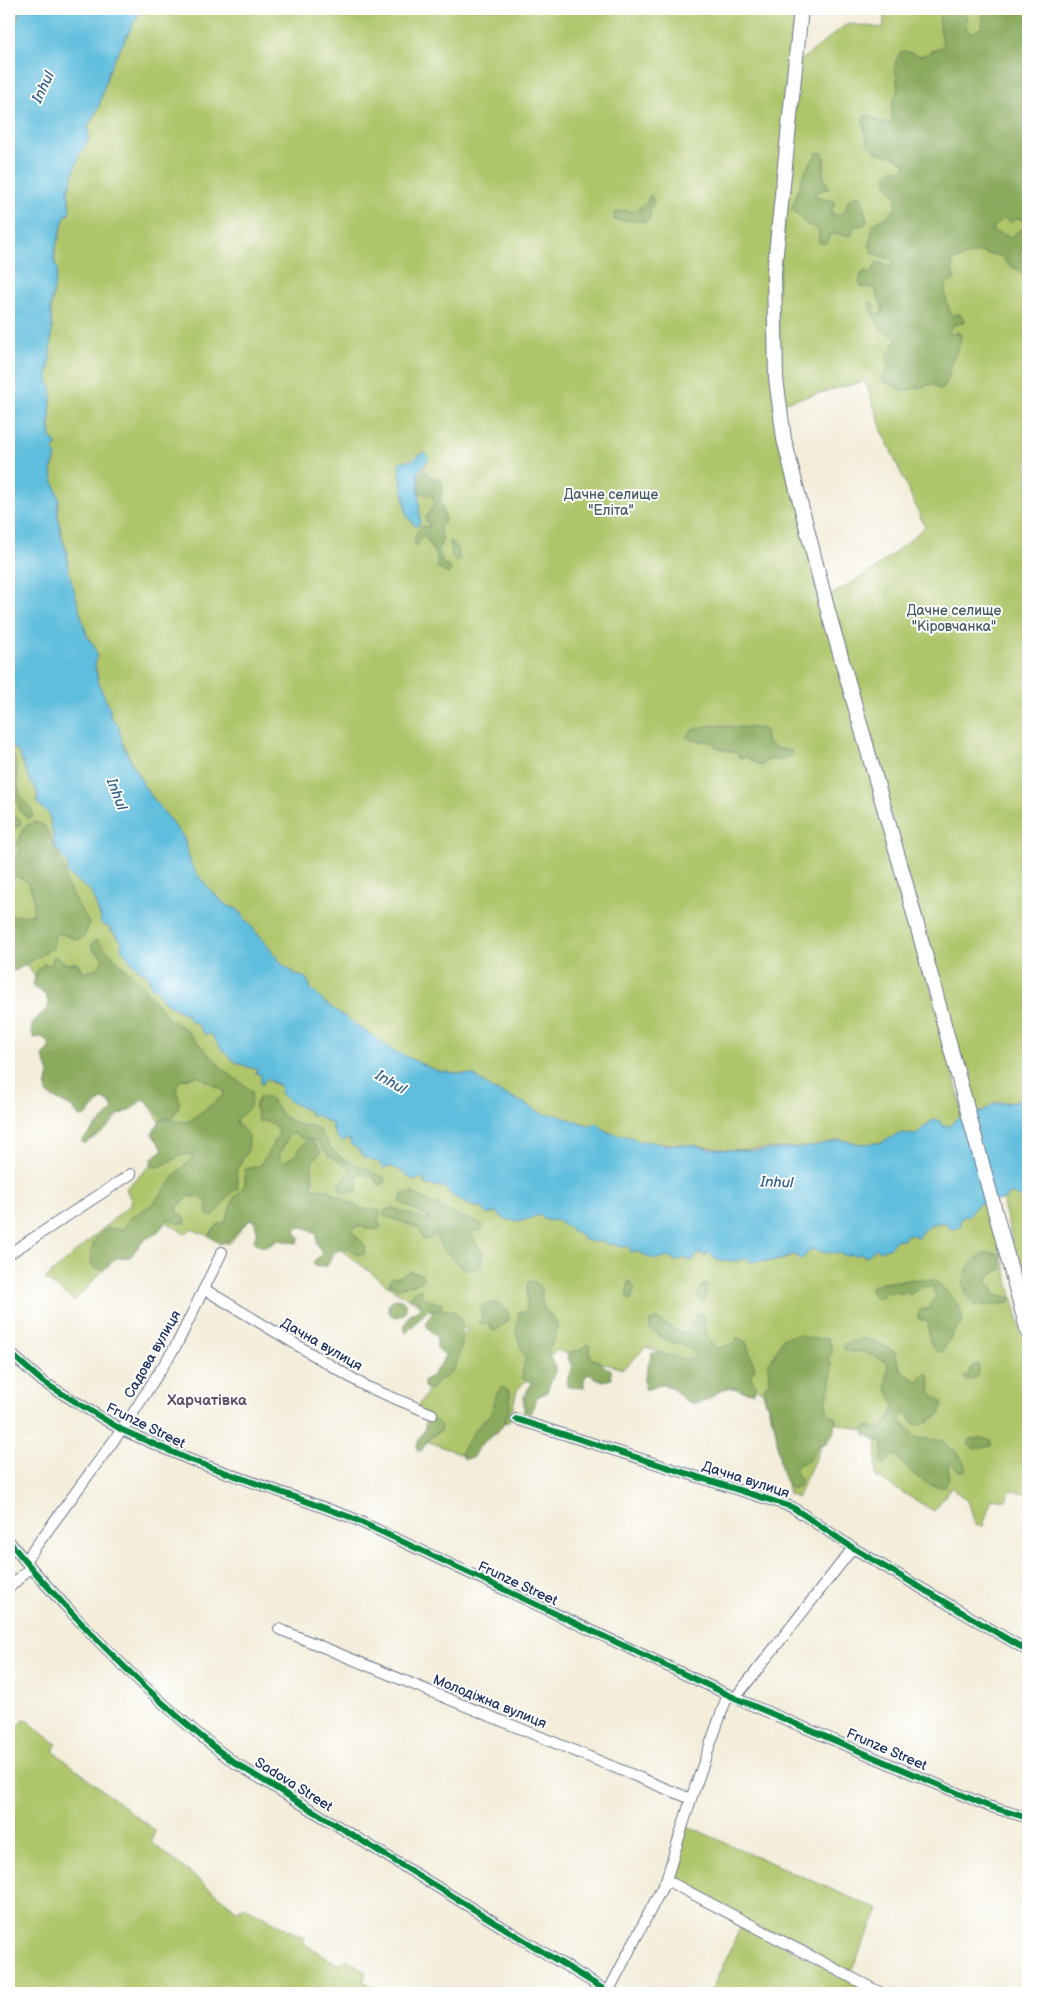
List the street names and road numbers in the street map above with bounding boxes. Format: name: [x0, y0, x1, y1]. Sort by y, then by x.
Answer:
street label: Садова вулиця: [120, 1307, 185, 1401]
street label: Дачна вулиця: [278, 1314, 366, 1375]
street label: Frunze Street: [103, 1399, 189, 1452]
street label: Дачна вулиця: [700, 1457, 792, 1502]
street label: Frunze Street: [475, 1558, 561, 1610]
street label: Молодіжна вулиця: [431, 1671, 549, 1732]
street label: Frunze Street: [844, 1725, 930, 1774]
street label: Sadova Street: [252, 1754, 336, 1816]

